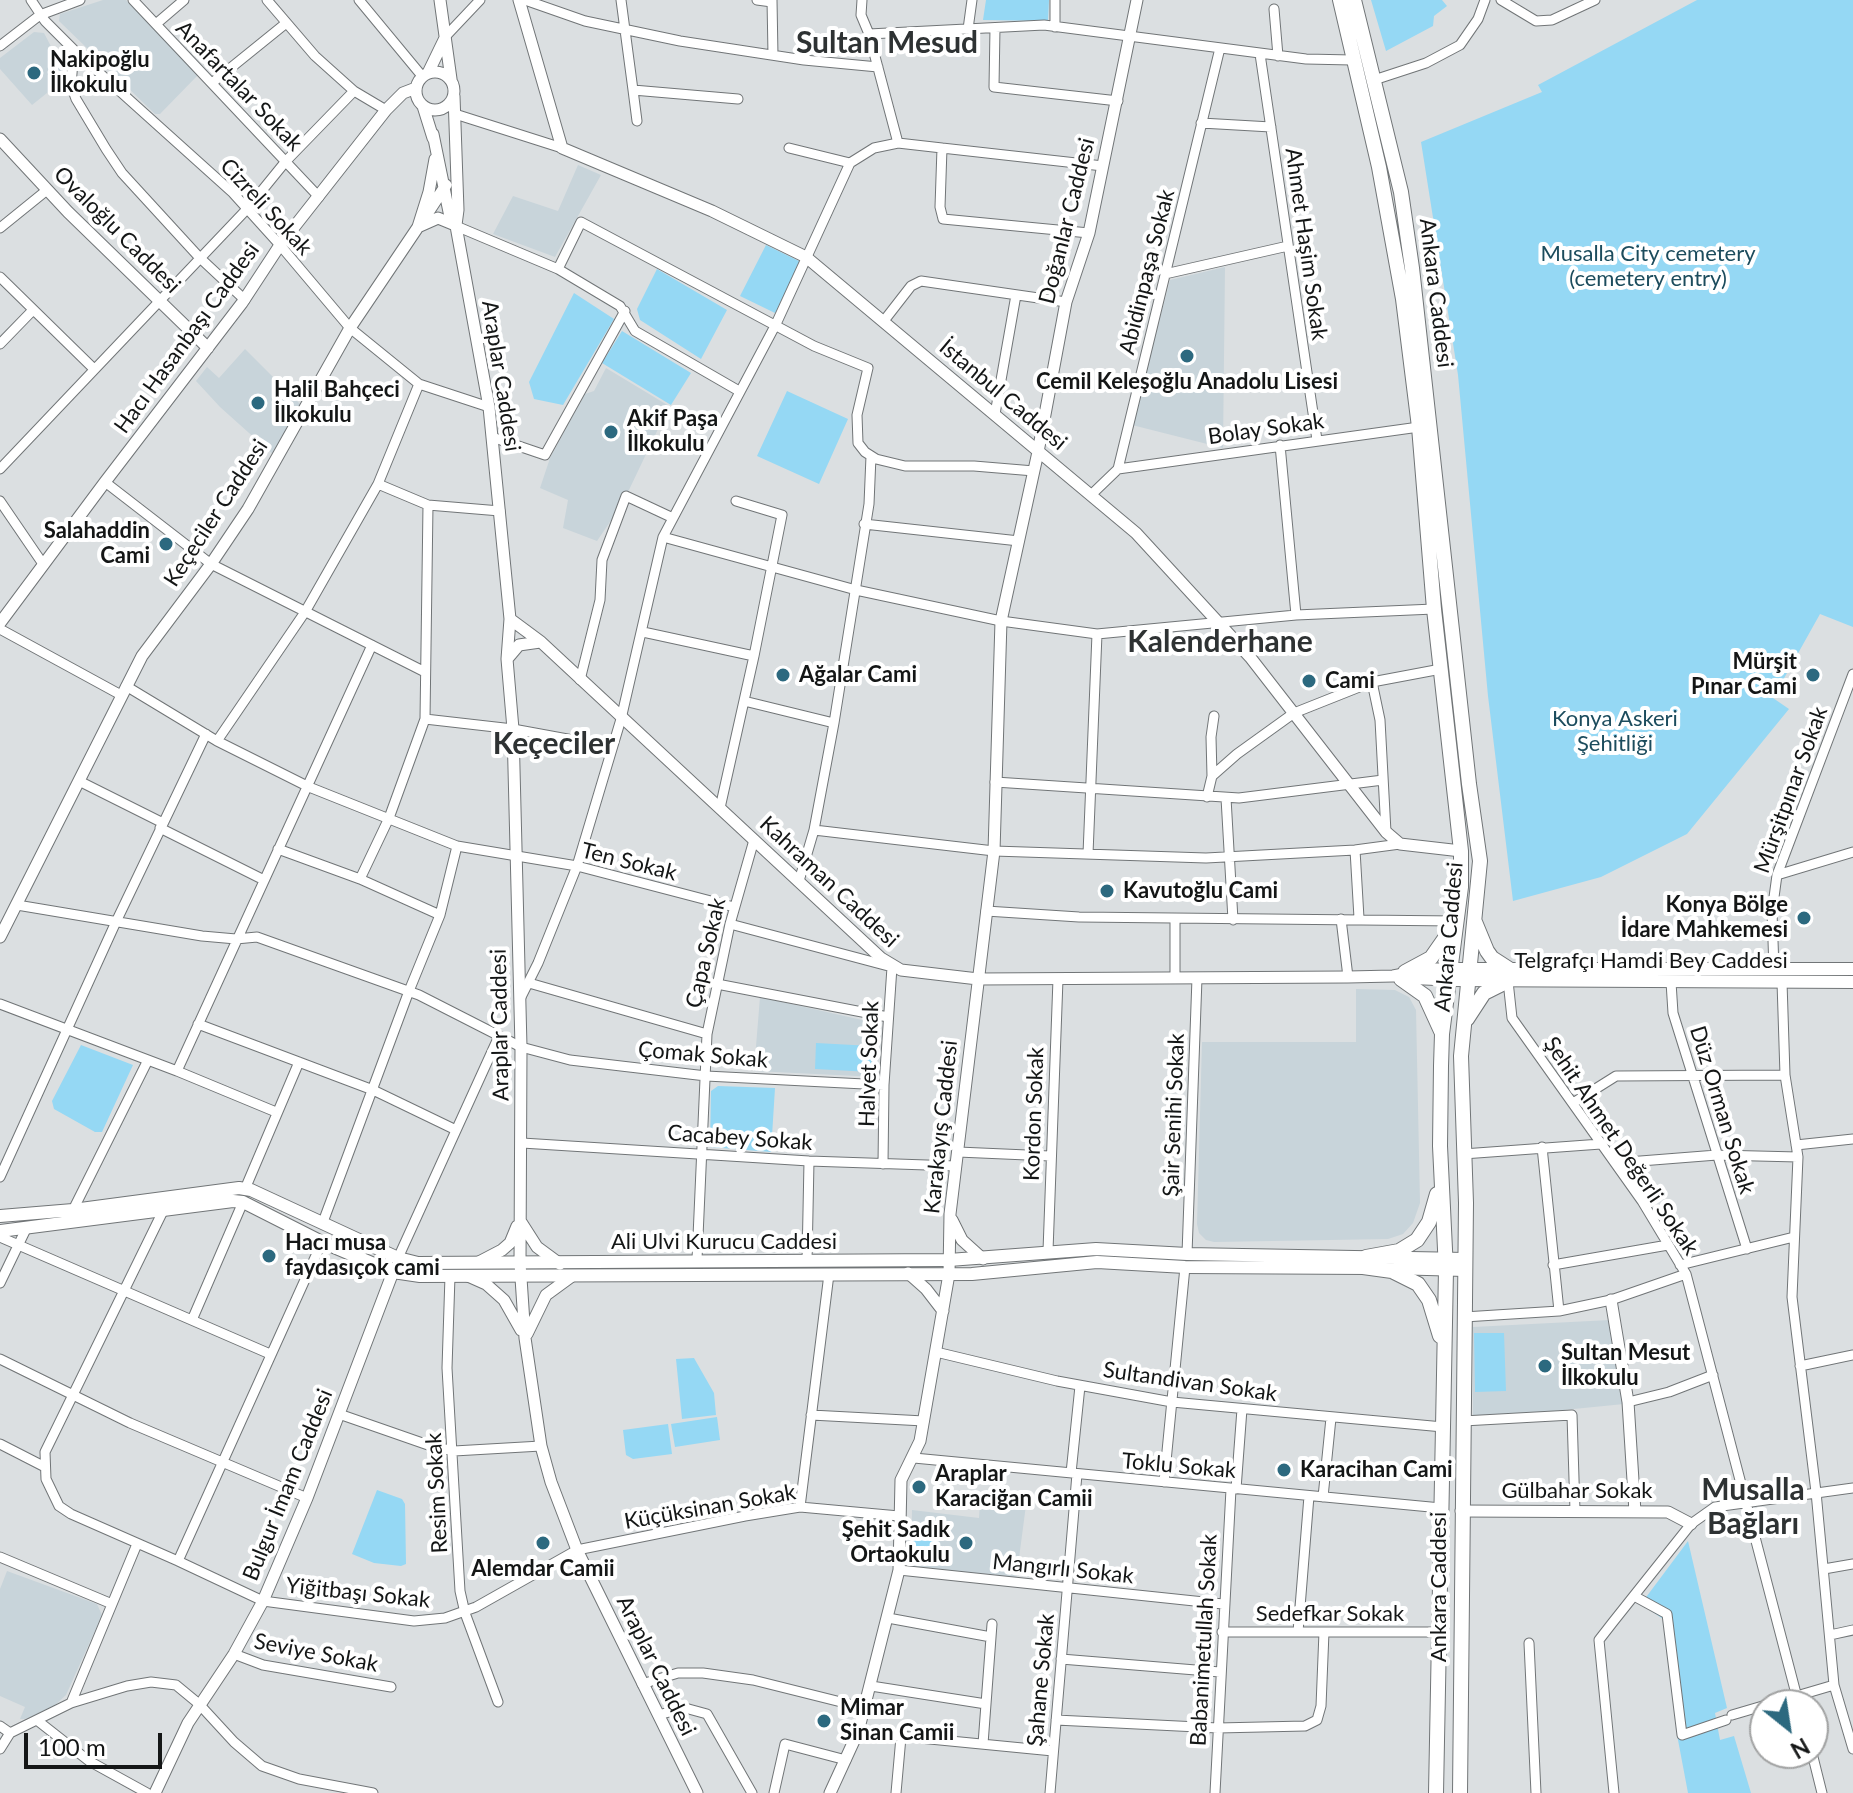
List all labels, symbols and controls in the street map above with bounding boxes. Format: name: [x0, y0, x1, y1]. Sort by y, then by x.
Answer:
street label: Anafartalar Sokak: [170, 15, 308, 157]
district label: Sultan Mesud: [796, 25, 978, 61]
place label: Nakipoğlu İlkokulu: [50, 47, 150, 98]
marker: Nakipoğlu İlkokulu: [25, 64, 43, 82]
street label: Doğanlar Caddesi: [1034, 135, 1100, 307]
street label: Ahmet Haşim Sokak: [1279, 146, 1333, 342]
street label: Cizreli Sokak: [214, 153, 318, 261]
street label: Ovaloğlu Caddesi: [48, 161, 186, 299]
street label: Abidinpaşa Sokak: [1114, 187, 1180, 357]
street label: Ankara Caddesi: [1414, 217, 1458, 369]
street label: Hacı Hasanbaşı Caddesi: [109, 237, 265, 439]
park label: Musalla City cemetery (cemetery entry): [1540, 241, 1756, 292]
street label: Araplar Caddesi: [476, 299, 526, 453]
street label: İstanbul Caddesi: [934, 334, 1072, 456]
marker: Cemil Keleşoğlu Anadolu Lisesi: [1178, 347, 1196, 365]
place label: Cemil Keleşoğlu Anadolu Lisesi: [1036, 369, 1338, 395]
place label: Halil Bahçeci İlkokulu: [274, 377, 400, 428]
marker: Halil Bahçeci İlkokulu: [249, 394, 267, 412]
place label: Akif Paşa İlkokulu: [627, 406, 718, 458]
street label: Bolay Sokak: [1206, 408, 1326, 450]
marker: Akif Paşa İlkokulu: [602, 423, 620, 441]
street label: Keçeciler Caddesi: [159, 434, 273, 592]
place label: Salahaddin Cami: [44, 518, 150, 570]
marker: Salahaddin Cami: [157, 535, 175, 553]
district label: Kalenderhane: [1127, 624, 1313, 660]
place label: Mürşit Pınar Cami: [1691, 649, 1797, 700]
place label: Ağalar Cami: [799, 662, 917, 688]
marker: Ağalar Cami: [774, 666, 792, 684]
marker: Mürşit Pınar Cami: [1804, 666, 1822, 684]
place label: Cami: [1325, 668, 1375, 694]
marker: Cami: [1300, 672, 1318, 690]
street label: Mürşitpınar Sokak: [1749, 703, 1833, 877]
park label: Konya Askeri Şehitliği: [1552, 706, 1678, 758]
district label: Keçeciler: [493, 726, 615, 762]
street label: Kahraman Caddesi: [754, 811, 904, 953]
street label: Ten Sokak: [579, 837, 679, 887]
street label: Ankara Caddesi: [1429, 861, 1469, 1013]
place label: Kavutoğlu Cami: [1123, 878, 1278, 904]
marker: Kavutoğlu Cami: [1098, 882, 1116, 900]
place label: Konya Bölge İdare Mahkemesi: [1621, 892, 1788, 944]
street label: Çapa Sokak: [681, 895, 731, 1011]
marker: Konya Bölge İdare Mahkemesi: [1795, 909, 1813, 927]
street label: Telgrafçı Hamdi Bey Caddesi: [1514, 948, 1788, 974]
street label: Araplar Caddesi: [485, 949, 515, 1101]
street label: Halvet Sokak: [854, 1000, 884, 1128]
street label: Düz Orman Sokak: [1684, 1023, 1760, 1197]
street label: Şehit Ahmet Değerli Sokak: [1538, 1032, 1704, 1260]
street label: Şair Senihi Sokak: [1158, 1033, 1190, 1197]
street label: Çomak Sokak: [637, 1036, 769, 1074]
street label: Karakayış Caddesi: [919, 1039, 963, 1215]
street label: Kordon Sokak: [1018, 1047, 1050, 1181]
street label: Cacabey Sokak: [667, 1120, 813, 1156]
street label: Ali Ulvi Kurucu Caddesi: [611, 1229, 837, 1255]
place label: Hacı musa faydasıçok cami: [285, 1230, 440, 1282]
marker: Hacı musa faydasıçok cami: [260, 1247, 278, 1265]
place label: Sultan Mesut İlkokulu: [1561, 1340, 1690, 1392]
street label: Sultandivan Sokak: [1101, 1357, 1279, 1407]
marker: Sultan Mesut İlkokulu: [1536, 1357, 1554, 1375]
street label: Bulgur İmam Caddesi: [238, 1385, 338, 1585]
street label: Resim Sokak: [421, 1432, 453, 1554]
street label: Toklu Sokak: [1121, 1448, 1237, 1484]
place label: Karacihan Cami: [1300, 1457, 1453, 1483]
place label: Araplar Karaciğan Camii: [935, 1461, 1092, 1512]
marker: Karacihan Cami: [1275, 1461, 1293, 1479]
district label: Musalla Bağları: [1701, 1472, 1805, 1542]
marker: Araplar Karaciğan Camii: [910, 1478, 928, 1496]
street label: Gülbahar Sokak: [1501, 1478, 1653, 1504]
street label: Küçüksinan Sokak: [622, 1479, 798, 1535]
street label: Ankara Caddesi: [1426, 1512, 1452, 1662]
place label: Şehit Sadık Ortaokulu: [842, 1517, 950, 1568]
street label: Babanimetullah Sokak: [1185, 1533, 1223, 1747]
marker: Alemdar Camii: [534, 1534, 552, 1552]
marker: Şehit Sadık Ortaokulu: [957, 1534, 975, 1552]
street label: Mangırlı Sokak: [991, 1548, 1135, 1590]
place label: Alemdar Camii: [471, 1556, 615, 1582]
street label: Yiğitbaşı Sokak: [285, 1572, 431, 1614]
street label: Araplar Caddesi: [611, 1592, 701, 1740]
street label: Sedefkar Sokak: [1256, 1601, 1404, 1627]
street label: Şahane Sokak: [1022, 1613, 1060, 1747]
street label: Seviye Sokak: [252, 1628, 380, 1678]
north arrow: [1749, 1689, 1829, 1769]
place label: Mimar Sinan Camii: [840, 1695, 954, 1746]
marker: Mimar Sinan Camii: [815, 1712, 833, 1730]
scale bar: [28, 1717, 166, 1767]
text: 100 m: [38, 1732, 106, 1761]
text: N: [1786, 1733, 1814, 1764]

